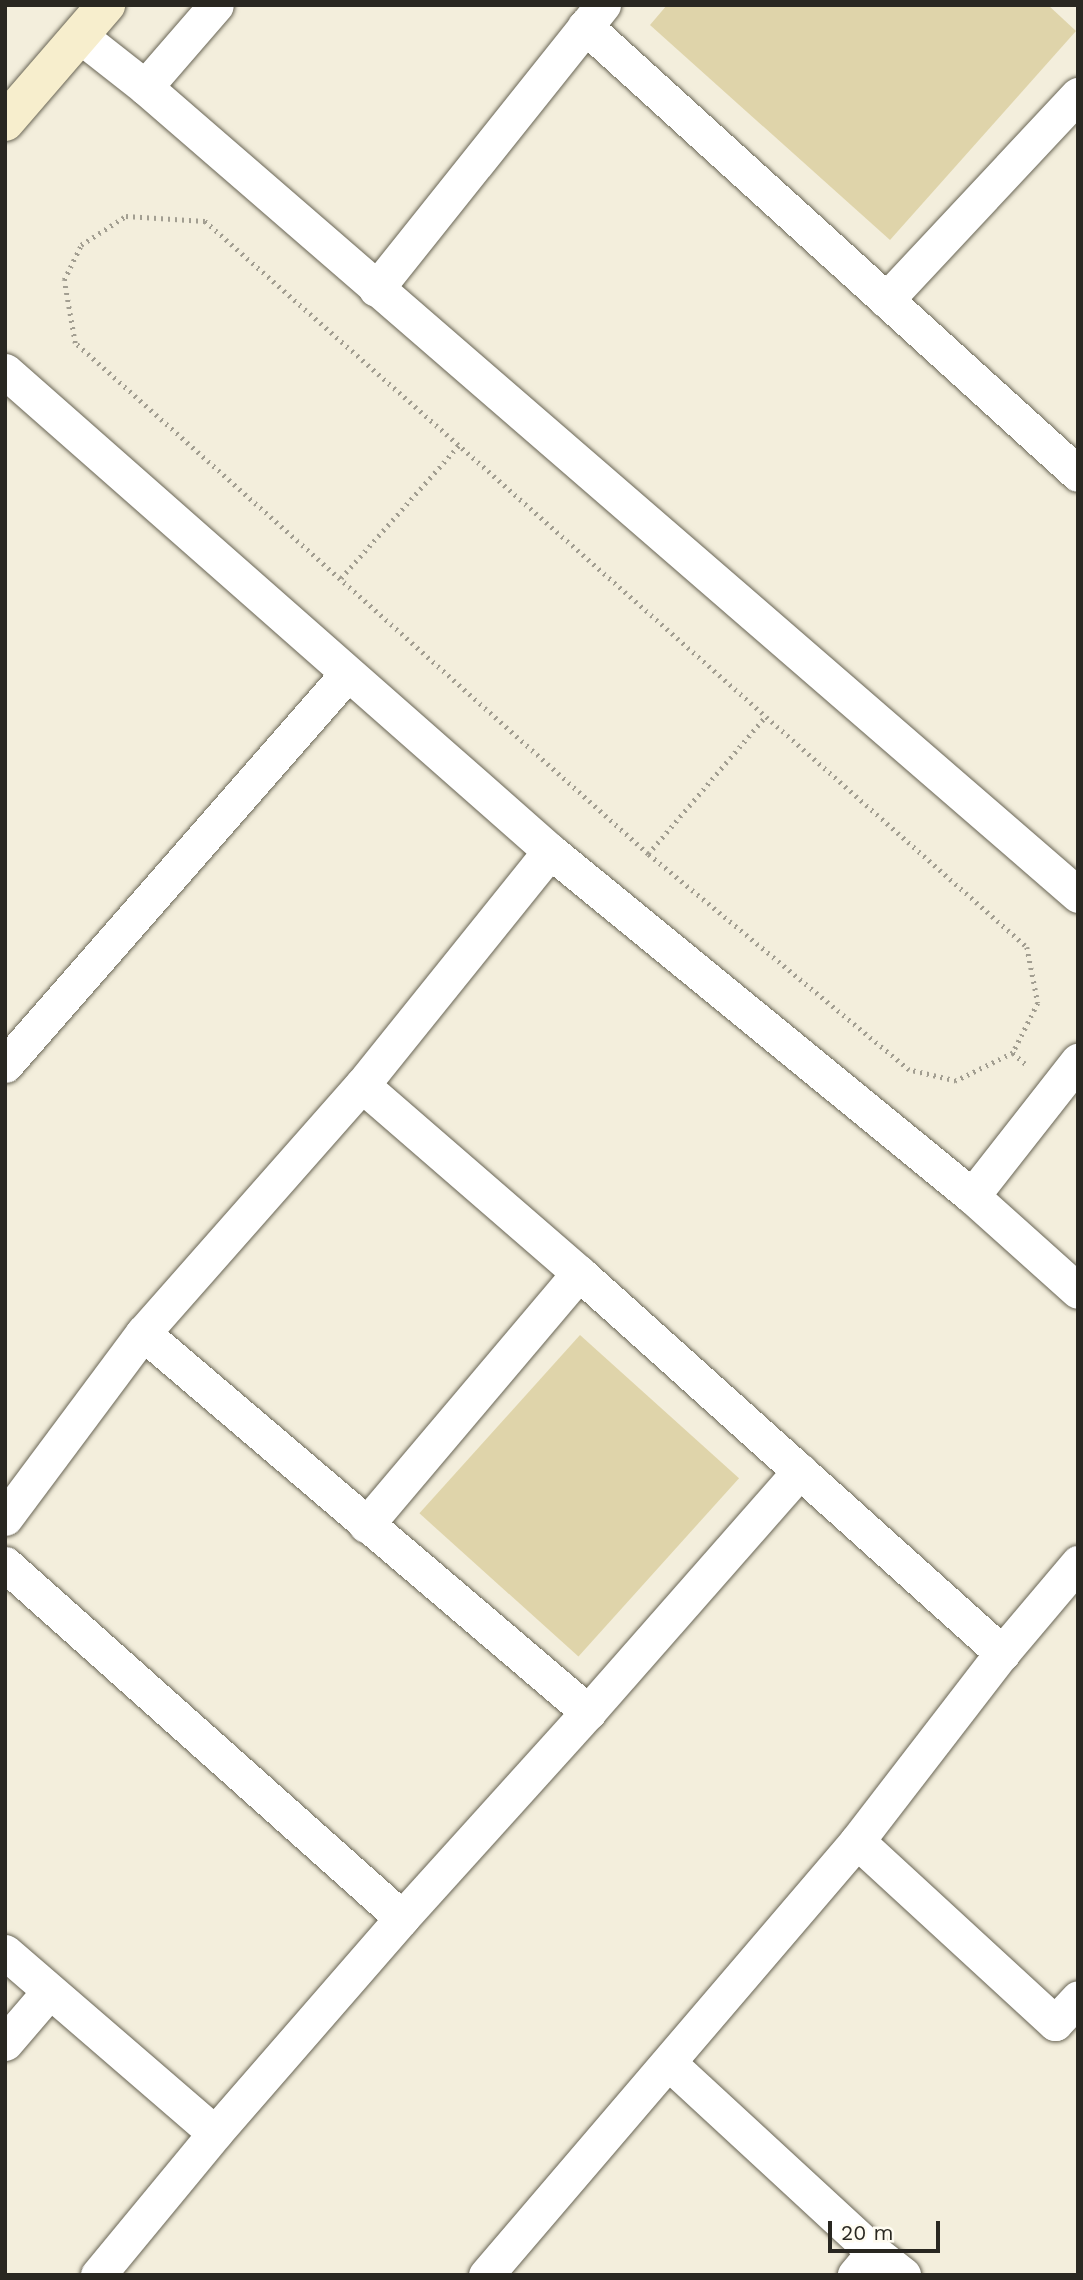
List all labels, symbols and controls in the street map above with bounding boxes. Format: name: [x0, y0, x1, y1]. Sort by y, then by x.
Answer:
scale bar: [831, 2206, 943, 2250]
text: 20 m: [841, 2220, 893, 2245]

